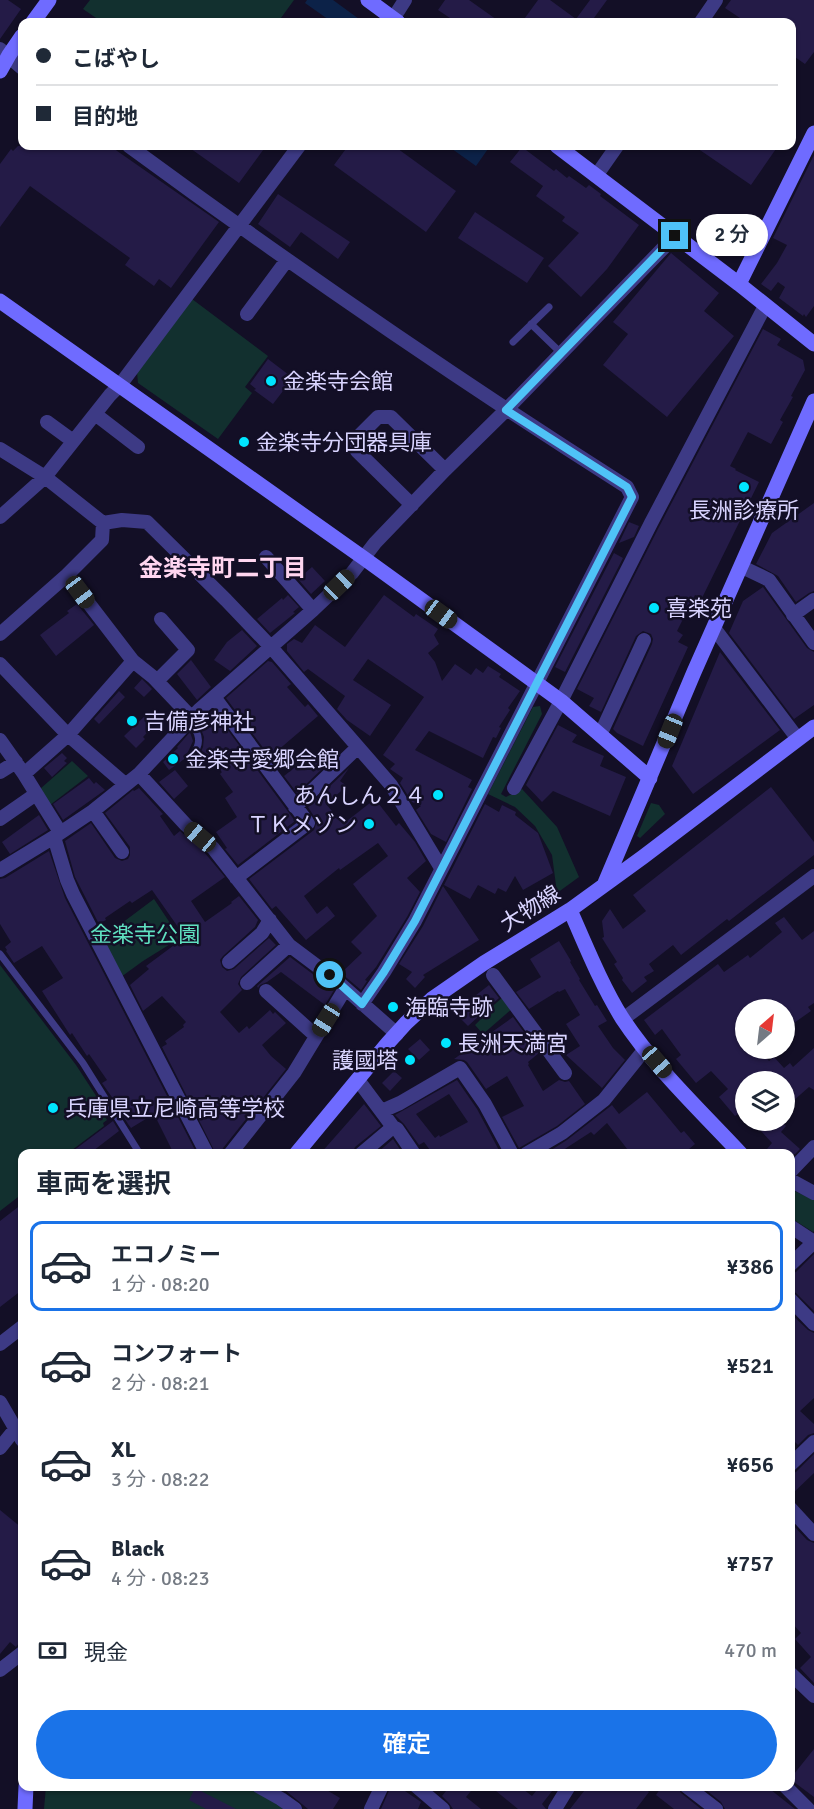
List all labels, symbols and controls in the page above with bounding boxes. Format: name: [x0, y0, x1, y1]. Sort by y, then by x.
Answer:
text: こばやし: [72, 45, 160, 72]
text: 目的地: [72, 103, 138, 130]
callout: 2 分: [696, 215, 768, 257]
route end: [661, 222, 688, 249]
text: 2 分: [714, 222, 750, 247]
place label: 金楽寺会館: [283, 368, 393, 395]
marker: 金楽寺会館: [264, 374, 278, 388]
place label: 金楽寺分団器具庫: [256, 429, 432, 456]
marker: 金楽寺分団器具庫: [237, 435, 251, 449]
marker: 長洲診療所: [737, 480, 751, 494]
place label: 長洲診療所: [689, 497, 799, 524]
district label: 金楽寺町二丁目: [139, 553, 307, 583]
car: [320, 566, 358, 604]
car: [62, 572, 98, 612]
place label: 喜楽苑: [666, 595, 732, 622]
car: [421, 596, 461, 632]
marker: 喜楽苑: [647, 601, 661, 615]
place label: 吉備彦神社: [144, 708, 254, 735]
car: [655, 711, 685, 751]
marker: 吉備彦神社: [125, 714, 139, 728]
place label: 金楽寺愛郷会館: [185, 746, 339, 773]
marker: 金楽寺愛郷会館: [166, 752, 180, 766]
place label: あんしん２４: [294, 782, 426, 809]
marker: あんしん２４: [431, 788, 445, 802]
place label: ＴＫメゾン: [247, 811, 357, 838]
marker: ＴＫメゾン: [362, 817, 376, 831]
car: [180, 819, 220, 855]
street label: 大物線: [495, 879, 565, 937]
park label: 金楽寺公園: [90, 921, 200, 948]
route start: [316, 961, 343, 988]
place label: 海臨寺跡: [405, 994, 493, 1021]
north arrow: [735, 999, 795, 1059]
map controls: [735, 999, 795, 1131]
car: [309, 1000, 343, 1040]
marker: 海臨寺跡: [386, 1000, 400, 1014]
place label: 長洲天満宮: [458, 1030, 568, 1057]
marker: 長洲天満宮: [439, 1036, 453, 1050]
car: [638, 1043, 676, 1081]
place label: 護國塔: [332, 1047, 398, 1074]
marker: 護國塔: [403, 1053, 417, 1067]
button: layers: [735, 1071, 795, 1131]
place label: 兵庫県立尼崎高等学校: [65, 1095, 285, 1122]
marker: 兵庫県立尼崎高等学校: [46, 1101, 60, 1115]
text: 車両を選択: [36, 1168, 171, 1201]
icon: car: [39, 1239, 93, 1293]
text: エコノミー: [111, 1241, 221, 1268]
text: ¥386: [726, 1253, 774, 1280]
text: 1 分 · 08:20: [111, 1272, 210, 1297]
icon: car: [39, 1338, 93, 1392]
text: コンフォート: [111, 1340, 242, 1367]
text: ¥521: [726, 1352, 774, 1379]
text: 2 分 · 08:21: [111, 1371, 210, 1396]
text: XL: [111, 1436, 136, 1463]
icon: car: [39, 1437, 93, 1491]
text: ¥656: [726, 1451, 774, 1478]
text: 3 分 · 08:22: [111, 1467, 210, 1492]
text: Black: [111, 1535, 165, 1562]
icon: car: [39, 1536, 93, 1590]
text: ¥757: [726, 1550, 774, 1577]
text: 4 分 · 08:23: [111, 1566, 210, 1591]
icon: cash: [36, 1634, 69, 1667]
text: 470 m: [724, 1638, 777, 1663]
text: 現金: [84, 1639, 128, 1666]
button: 確定: [36, 1710, 777, 1779]

